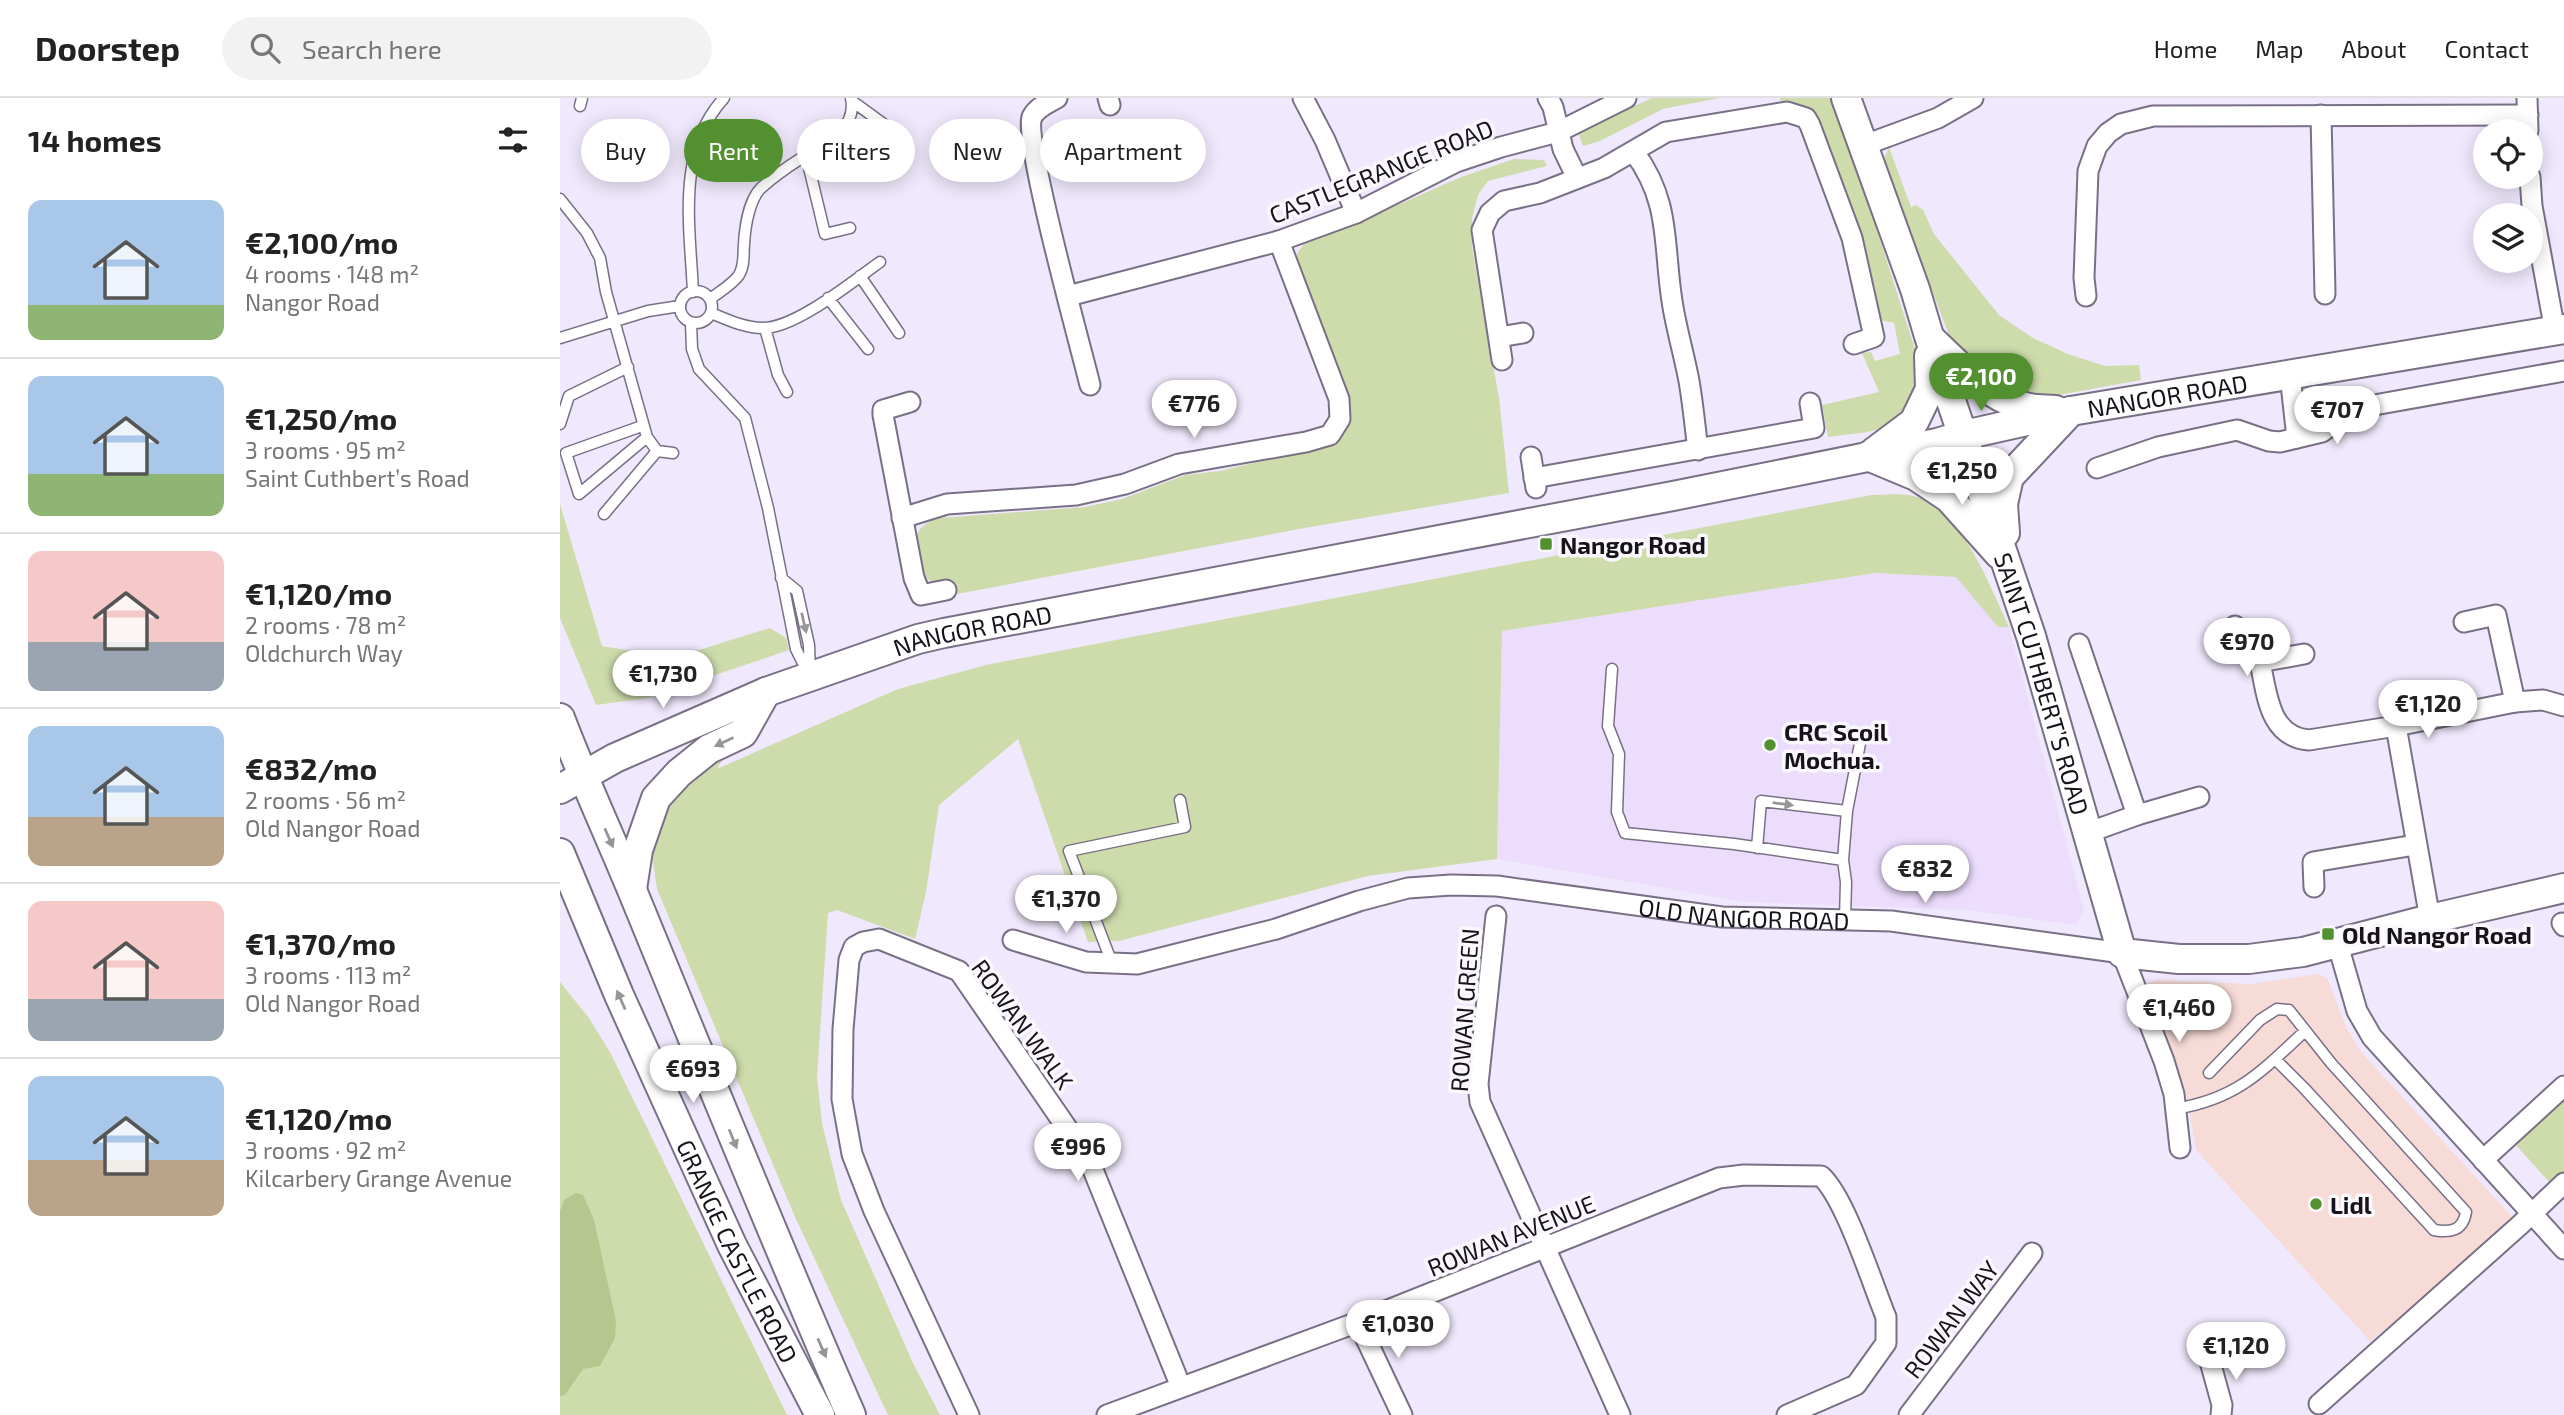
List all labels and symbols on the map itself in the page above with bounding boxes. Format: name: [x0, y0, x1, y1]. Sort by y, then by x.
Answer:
street label: CASTLEGRANGE ROAD: [1265, 113, 1497, 229]
pin: €2,100: [1924, 354, 2038, 413]
street label: NANGOR ROAD: [2085, 367, 2249, 423]
pin: €776: [1153, 380, 1235, 440]
pin: €707: [2296, 386, 2378, 446]
pin: €1,250: [1905, 448, 2019, 507]
place label: Nangor Road: [1560, 530, 1706, 559]
marker: Nangor Road: [1538, 536, 1554, 552]
street label: SAINT CUTHBERT’S ROAD: [1989, 549, 2096, 818]
street label: NANGOR ROAD: [889, 599, 1054, 661]
one-way arrow: [799, 612, 810, 634]
pin: €970: [2206, 618, 2288, 678]
pin: €1,730: [606, 650, 720, 710]
pin: €1,120: [2371, 680, 2485, 740]
place label: CRC Scoil Mochua.: [1784, 717, 1888, 774]
one-way arrow: [714, 736, 734, 748]
marker: CRC Scoil Mochua.: [1762, 737, 1778, 753]
one-way arrow: [1772, 798, 1794, 809]
one-way arrow: [603, 828, 615, 848]
pin: €832: [1884, 846, 1966, 905]
pin: €1,370: [1009, 876, 1123, 935]
street label: OLD NANGOR ROAD: [1637, 891, 1850, 935]
place label: Old Nangor Road: [2342, 920, 2532, 949]
marker: Old Nangor Road: [2320, 926, 2336, 942]
street label: ROWAN GREEN: [1444, 927, 1484, 1093]
street label: ROWAN WALK: [966, 953, 1080, 1095]
pin: €1,460: [2122, 984, 2236, 1044]
one-way arrow: [615, 990, 627, 1010]
pin: €693: [652, 1046, 734, 1105]
pin: €996: [1037, 1124, 1119, 1183]
one-way arrow: [728, 1128, 739, 1149]
street label: GRANGE CASTLE ROAD: [672, 1135, 805, 1367]
street label: ROWAN AVENUE: [1423, 1188, 1599, 1282]
place label: Lidl: [2330, 1190, 2372, 1219]
marker: Lidl: [2308, 1196, 2324, 1212]
street label: ROWAN WAY: [1897, 1254, 2005, 1383]
pin: €1,030: [1341, 1300, 1455, 1360]
pin: €1,120: [2179, 1322, 2293, 1382]
one-way arrow: [816, 1338, 828, 1358]

